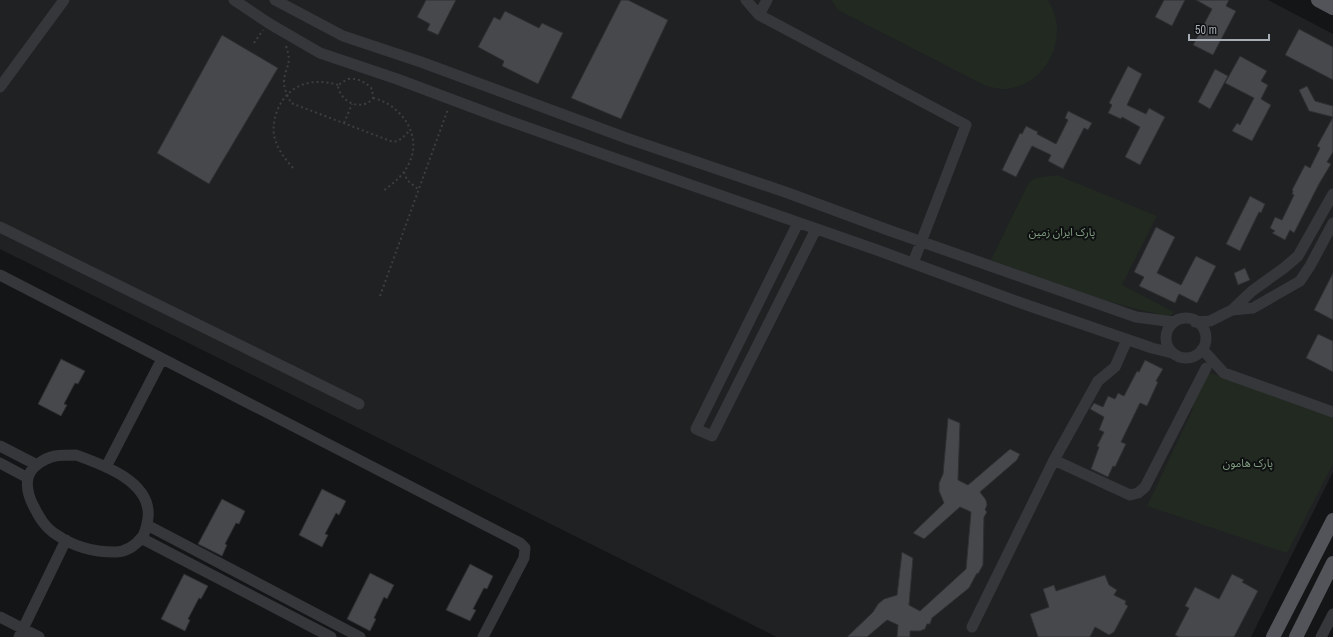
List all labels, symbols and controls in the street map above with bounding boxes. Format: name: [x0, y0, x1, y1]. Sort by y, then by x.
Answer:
scale bar: [1189, 16, 1269, 42]
text: 50 m: [1195, 22, 1217, 38]
park label: پارک ایران زمین: [1029, 225, 1095, 240]
park label: پارک هامون: [1223, 456, 1273, 471]

